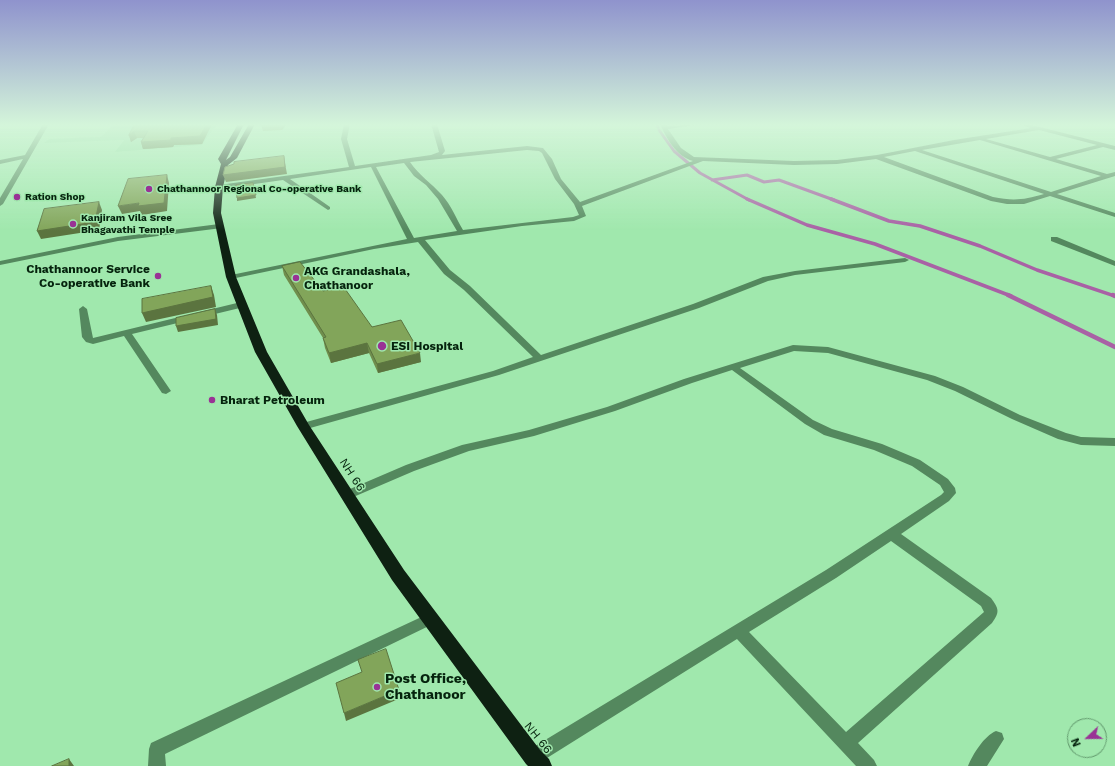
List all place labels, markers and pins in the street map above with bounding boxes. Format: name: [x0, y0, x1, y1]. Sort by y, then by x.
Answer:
place label: Chathannoor Regional Co-operative Bank: [157, 183, 361, 195]
marker: Chathannoor Regional Co-operative Bank: [144, 184, 154, 194]
place label: Ration Shop: [25, 191, 85, 203]
marker: Ration Shop: [12, 192, 22, 202]
place label: Kanjiram Vila Sree Bhagavathi Temple: [81, 212, 175, 236]
marker: Kanjiram Vila Sree Bhagavathi Temple: [68, 219, 78, 229]
place label: Chathannoor Service Co-operative Bank: [26, 262, 150, 290]
place label: AKG Grandashala, Chathanoor: [304, 264, 410, 292]
marker: Chathannoor Service Co-operative Bank: [153, 271, 163, 281]
marker: AKG Grandashala, Chathanoor: [291, 273, 301, 283]
place label: ESI Hospital: [391, 339, 463, 353]
marker: ESI Hospital: [376, 340, 388, 352]
place label: Bharat Petroleum: [220, 393, 325, 407]
marker: Bharat Petroleum: [207, 395, 217, 405]
place label: Post Office, Chathanoor: [385, 671, 466, 704]
marker: Post Office, Chathanoor: [372, 682, 382, 692]

